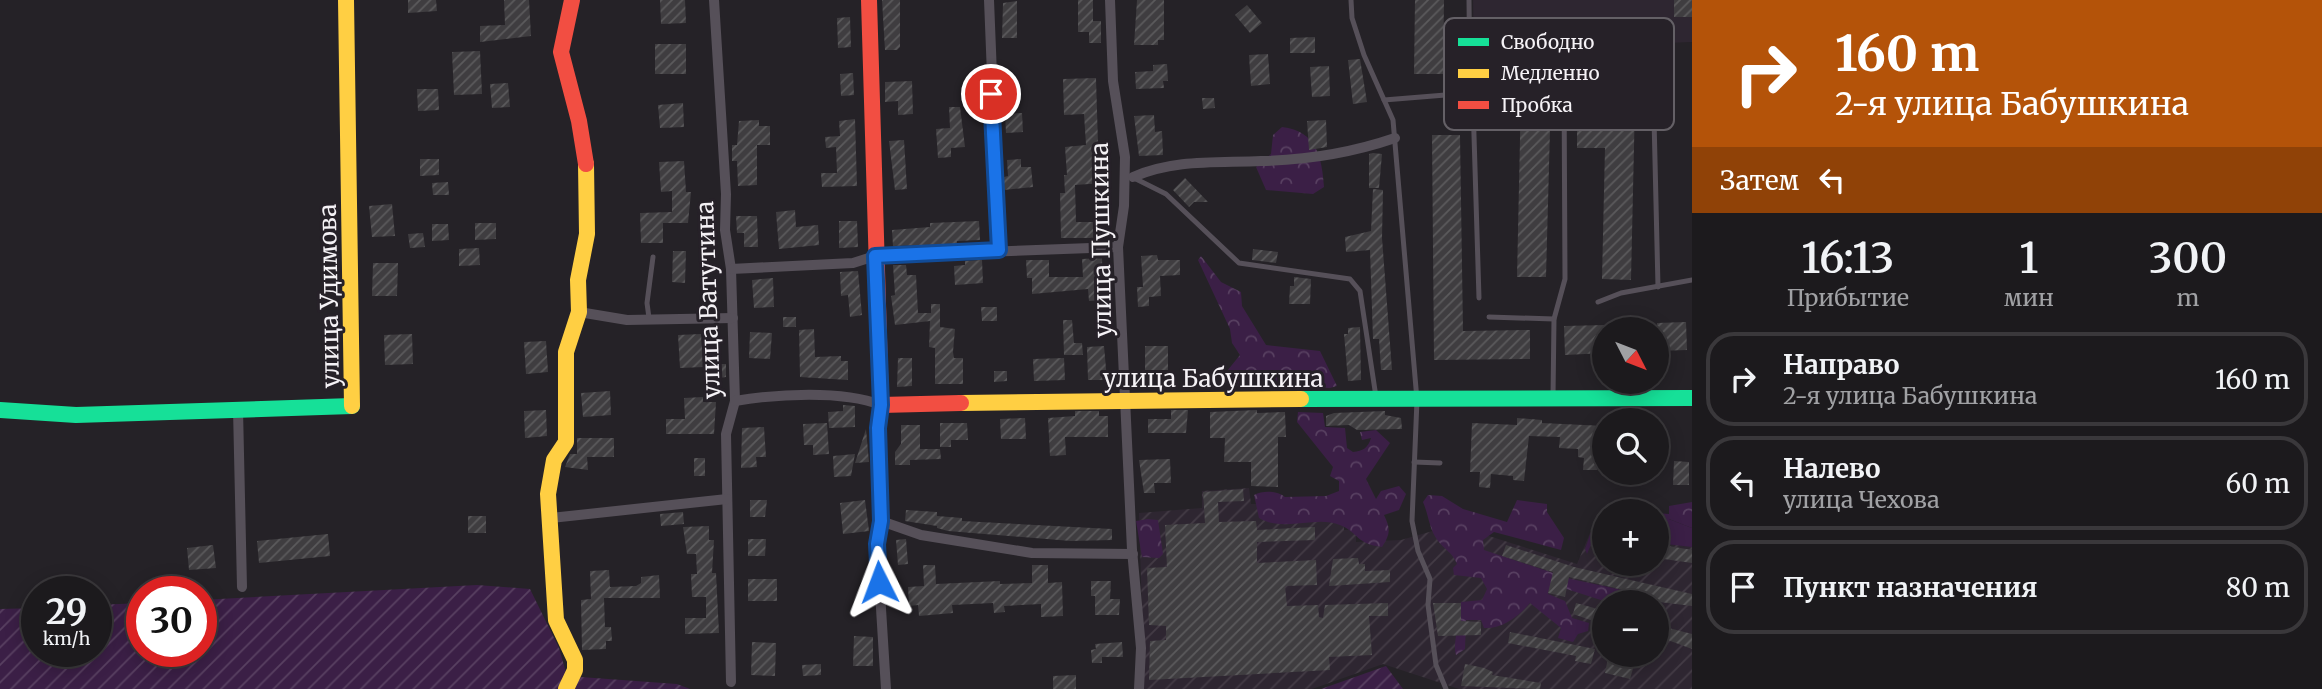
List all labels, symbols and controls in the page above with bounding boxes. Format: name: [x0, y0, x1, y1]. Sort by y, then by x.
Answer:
legend: [1444, 18, 1674, 130]
text: 160 m: [1835, 23, 1979, 84]
icon: right: [1720, 28, 1811, 119]
text: Свободно: [1501, 30, 1594, 54]
text: Медленно: [1501, 61, 1600, 85]
pin: [961, 64, 1021, 124]
icon: arrive: [972, 75, 1010, 113]
text: 2-я улица Бабушкина: [1835, 84, 2189, 124]
text: Пробка: [1501, 93, 1573, 117]
street label: улица Пушкина: [1084, 142, 1118, 338]
icon: left: [1813, 161, 1851, 199]
text: Затем: [1720, 164, 1799, 197]
street label: улица Ватутина: [689, 200, 727, 400]
street label: улица Удимова: [312, 203, 346, 388]
text: 16:13: [1801, 232, 1894, 284]
text: 1: [2019, 232, 2038, 284]
text: 300: [2149, 232, 2227, 284]
text: Прибытие: [1787, 283, 1909, 312]
text: мин: [2004, 283, 2054, 312]
text: m: [2177, 283, 2199, 312]
north arrow: [1592, 317, 1670, 394]
map controls: [1592, 317, 1669, 667]
text: Направо: [1783, 348, 1900, 381]
icon: right: [1724, 360, 1762, 398]
street label: улица Бабушкина: [1103, 363, 1323, 394]
text: 160 m: [2215, 363, 2290, 396]
text: 2-я улица Бабушкина: [1783, 381, 2037, 410]
button: search: [1592, 408, 1669, 485]
text: Налево: [1783, 452, 1881, 485]
icon: left: [1724, 464, 1762, 502]
text: 60 m: [2226, 467, 2290, 500]
text: улица Чехова: [1783, 485, 1940, 514]
button: +: [1592, 499, 1669, 576]
position arrow: [842, 545, 916, 619]
icon: arrive: [1724, 568, 1762, 606]
text: Пункт назначения: [1783, 571, 2037, 604]
text: 80 m: [2226, 571, 2290, 604]
speed limit sign: 30: [126, 576, 217, 667]
text: 29: [46, 590, 87, 634]
button: −: [1592, 590, 1669, 667]
text: km/h: [43, 627, 90, 650]

